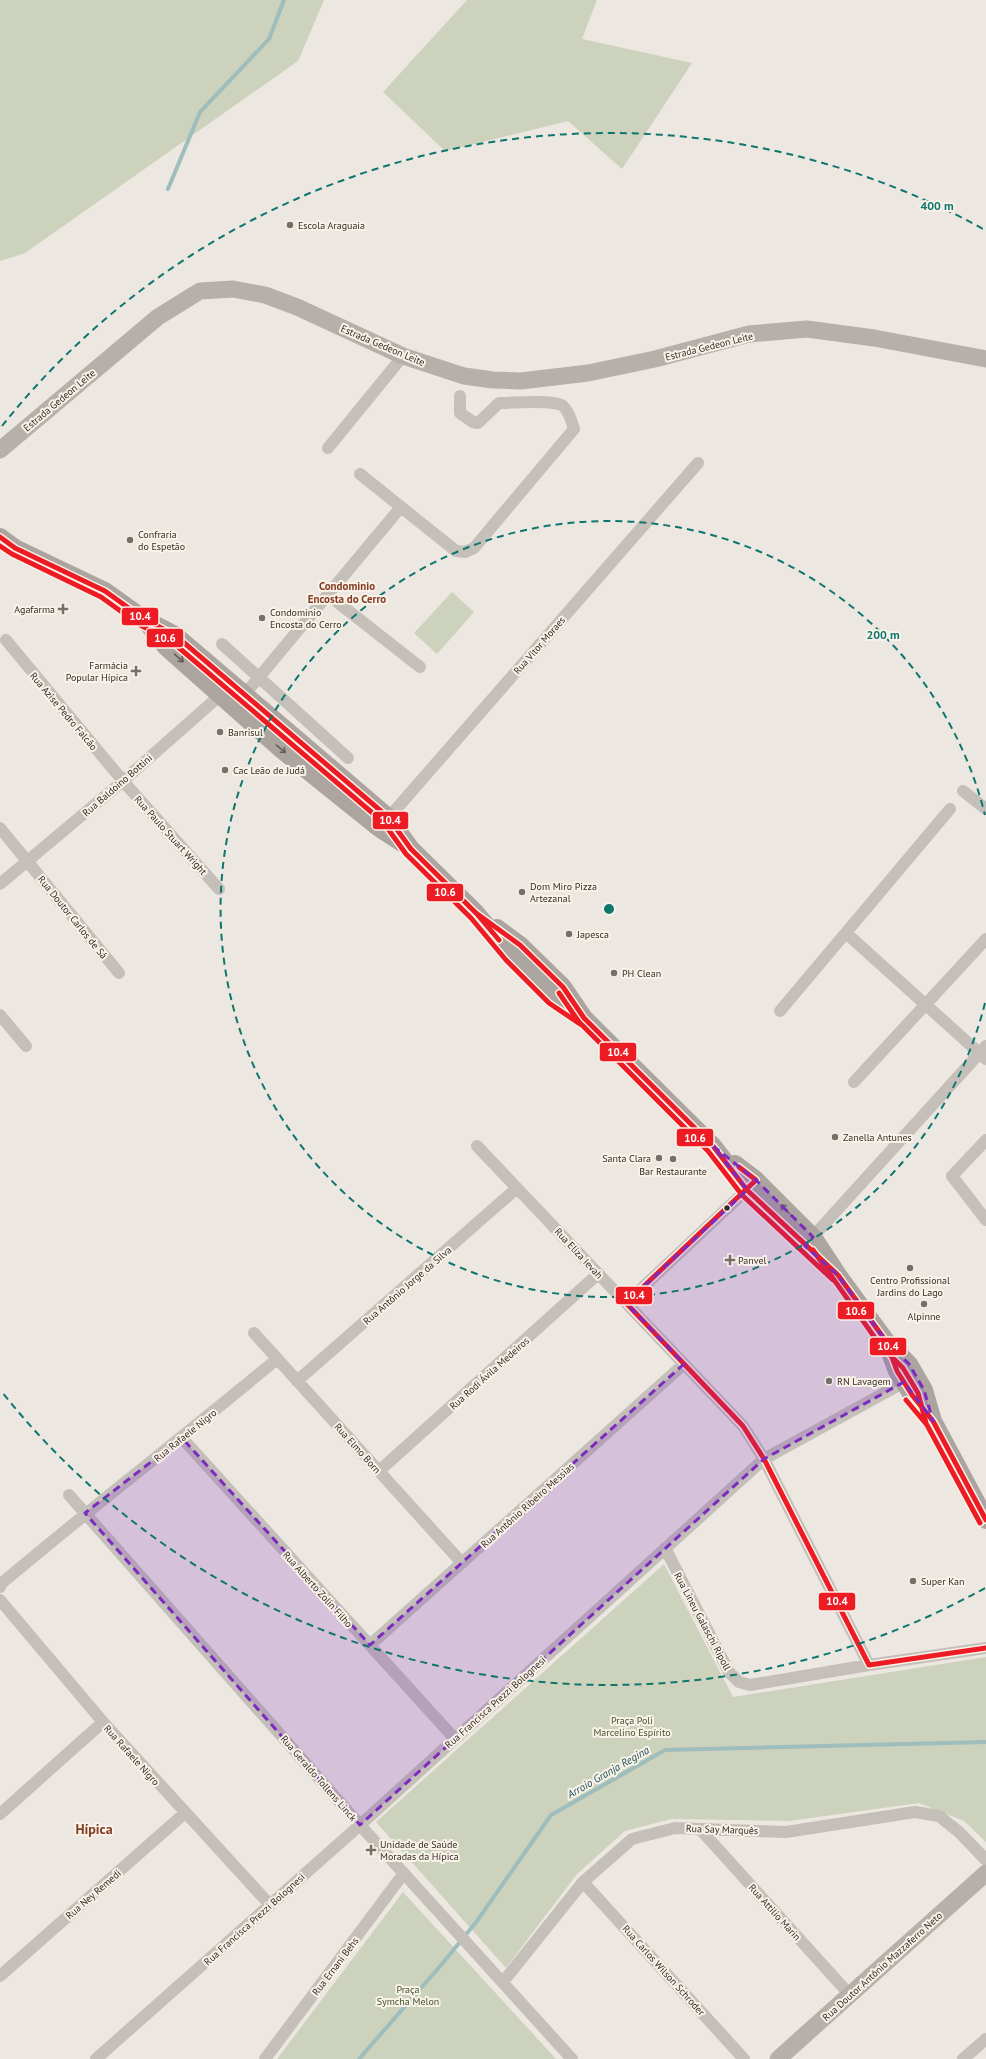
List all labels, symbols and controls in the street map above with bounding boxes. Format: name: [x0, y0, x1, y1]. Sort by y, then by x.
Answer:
text: 400 m: [920, 198, 954, 213]
place label: Escola Araguaia: [298, 219, 365, 232]
marker: Escola Araguaia: [285, 220, 295, 230]
street label: Estrada Gedeon Leite: [339, 322, 427, 369]
street label: Estrada Gedeon Leite: [664, 329, 754, 364]
street label: Estrada Gedeon Leite: [21, 366, 98, 434]
place label: Confraria do Espetão: [138, 528, 185, 553]
marker: Confraria do Espetão: [125, 535, 135, 545]
district label: Condominio Encosta do Cerro: [308, 579, 386, 606]
place label: Agafarma: [14, 603, 55, 616]
marker: Agafarma: [58, 604, 68, 614]
place label: Condominio Encosta do Cerro: [270, 606, 342, 631]
line badge: 10.4: [121, 607, 159, 626]
text: 10.4: [129, 609, 151, 623]
marker: Condominio Encosta do Cerro: [257, 613, 267, 623]
street label: Rua Vitor Moraes: [511, 614, 568, 677]
text: 200 m: [866, 627, 900, 642]
line badge: 10.6: [146, 628, 184, 648]
text: 10.6: [154, 631, 176, 645]
one-way arrow: [174, 654, 184, 663]
place label: Farmácia Popular Hípica: [66, 659, 128, 684]
marker: Farmácia Popular Hípica: [131, 666, 141, 676]
street label: Rua Azise Pedro Falcão: [27, 669, 100, 753]
place label: Banrisul: [228, 726, 263, 739]
marker: Banrisul: [215, 727, 225, 737]
one-way arrow: [276, 744, 286, 753]
street label: Rua Baldoino Bottini: [80, 751, 155, 819]
place label: Cac Leão de Judá: [233, 764, 305, 777]
marker: Cac Leão de Judá: [220, 765, 230, 775]
street label: Rua Paulo Stuart Wright: [132, 793, 210, 878]
line badge: 10.4: [372, 811, 409, 830]
text: 10.4: [379, 813, 401, 827]
street label: Rua Doutor Carlos de Sá: [35, 873, 110, 962]
place label: Dom Miro Pizza Artezanal: [530, 880, 597, 905]
line badge: 10.6: [426, 883, 464, 902]
text: 10.6: [434, 885, 456, 899]
marker: Dom Miro Pizza Artezanal: [517, 887, 527, 897]
centre of rings: [602, 902, 616, 916]
place label: Japesca: [576, 928, 609, 941]
marker: Japesca: [564, 929, 574, 939]
place label: PH Clean: [622, 967, 661, 980]
marker: PH Clean: [609, 968, 619, 978]
line badge: 10.4: [599, 1042, 637, 1062]
text: 10.4: [607, 1045, 629, 1059]
line badge: 10.6: [676, 1128, 714, 1147]
text: 10.6: [684, 1131, 706, 1145]
place label: Zanella Antunes: [843, 1131, 912, 1144]
marker: Zanella Antunes: [830, 1132, 840, 1142]
place label: Santa Clara: [602, 1152, 651, 1165]
marker: Santa Clara: [654, 1153, 664, 1163]
marker: Bar Restaurante: [668, 1154, 678, 1164]
place label: Bar Restaurante: [639, 1165, 707, 1178]
unlabelled marker: [722, 1203, 732, 1213]
one-way arrow: [780, 1204, 790, 1214]
street label: Rua Eliza Ievah: [552, 1225, 606, 1282]
street label: Rua Antônio Jorge da Silva: [360, 1243, 454, 1327]
place label: Panvel: [738, 1254, 766, 1267]
marker: Panvel: [725, 1255, 735, 1265]
marker: Centro Profissional Jardins do Lago: [905, 1263, 915, 1273]
place label: Centro Profissional Jardins do Lago: [870, 1274, 950, 1299]
line badge: 10.4: [615, 1286, 653, 1305]
text: 10.4: [623, 1288, 645, 1302]
marker: Alpinne: [919, 1299, 929, 1309]
line badge: 10.6: [837, 1301, 875, 1320]
text: 10.6: [845, 1304, 867, 1318]
place label: Alpinne: [908, 1310, 940, 1323]
street label: Rua Rodi Ávila Medeiros: [447, 1334, 532, 1413]
line badge: 10.4: [869, 1337, 907, 1356]
text: 10.4: [877, 1339, 899, 1353]
place label: RN Lavagem: [837, 1375, 891, 1388]
marker: RN Lavagem: [824, 1376, 834, 1386]
street label: Rua Rafaele Nigro: [151, 1406, 219, 1465]
street label: Rua Elmo Born: [332, 1420, 384, 1476]
street label: Rua Antônio Ribeiro Messias: [478, 1460, 577, 1551]
street label: Rua Alberto Zolin Filho: [280, 1548, 355, 1630]
street label: Rua Lineu Galaschi Ripoll: [671, 1570, 734, 1673]
place label: Super Kan: [921, 1575, 965, 1588]
marker: Super Kan: [908, 1576, 918, 1586]
line badge: 10.4: [818, 1592, 856, 1611]
text: 10.4: [826, 1594, 848, 1608]
street label: Rua Francisca Prezzi Bolognesi: [442, 1654, 549, 1751]
park label: Praça Poli Marcelino Espírito: [593, 1714, 671, 1739]
street label: Rua Rafaele Nigro: [101, 1722, 162, 1788]
street label: Rua Geraldo Tollens Linck: [278, 1733, 360, 1824]
water label: Arroio Granja Regina: [564, 1742, 652, 1802]
district label: Hípica: [75, 1820, 113, 1838]
street label: Rua Say Marquês: [686, 1822, 758, 1837]
place label: Unidade de Saúde Moradas da Hípica: [380, 1838, 459, 1863]
marker: Unidade de Saúde Moradas da Hípica: [365, 1844, 377, 1856]
street label: Rua Ney Remedi: [63, 1867, 124, 1922]
street label: Rua Francisca Prezzi Bolognesi: [201, 1871, 308, 1968]
street label: Rua Attilio Marin: [746, 1881, 803, 1943]
street label: Rua Doutor Antônio Mazzaferro Neto: [820, 1909, 945, 2024]
street label: Rua Carlos Wilson Schroder: [620, 1922, 708, 2019]
street label: Rua Ernani Behs: [309, 1935, 361, 1998]
park label: Praça Symcha Melon: [377, 1983, 439, 2008]

